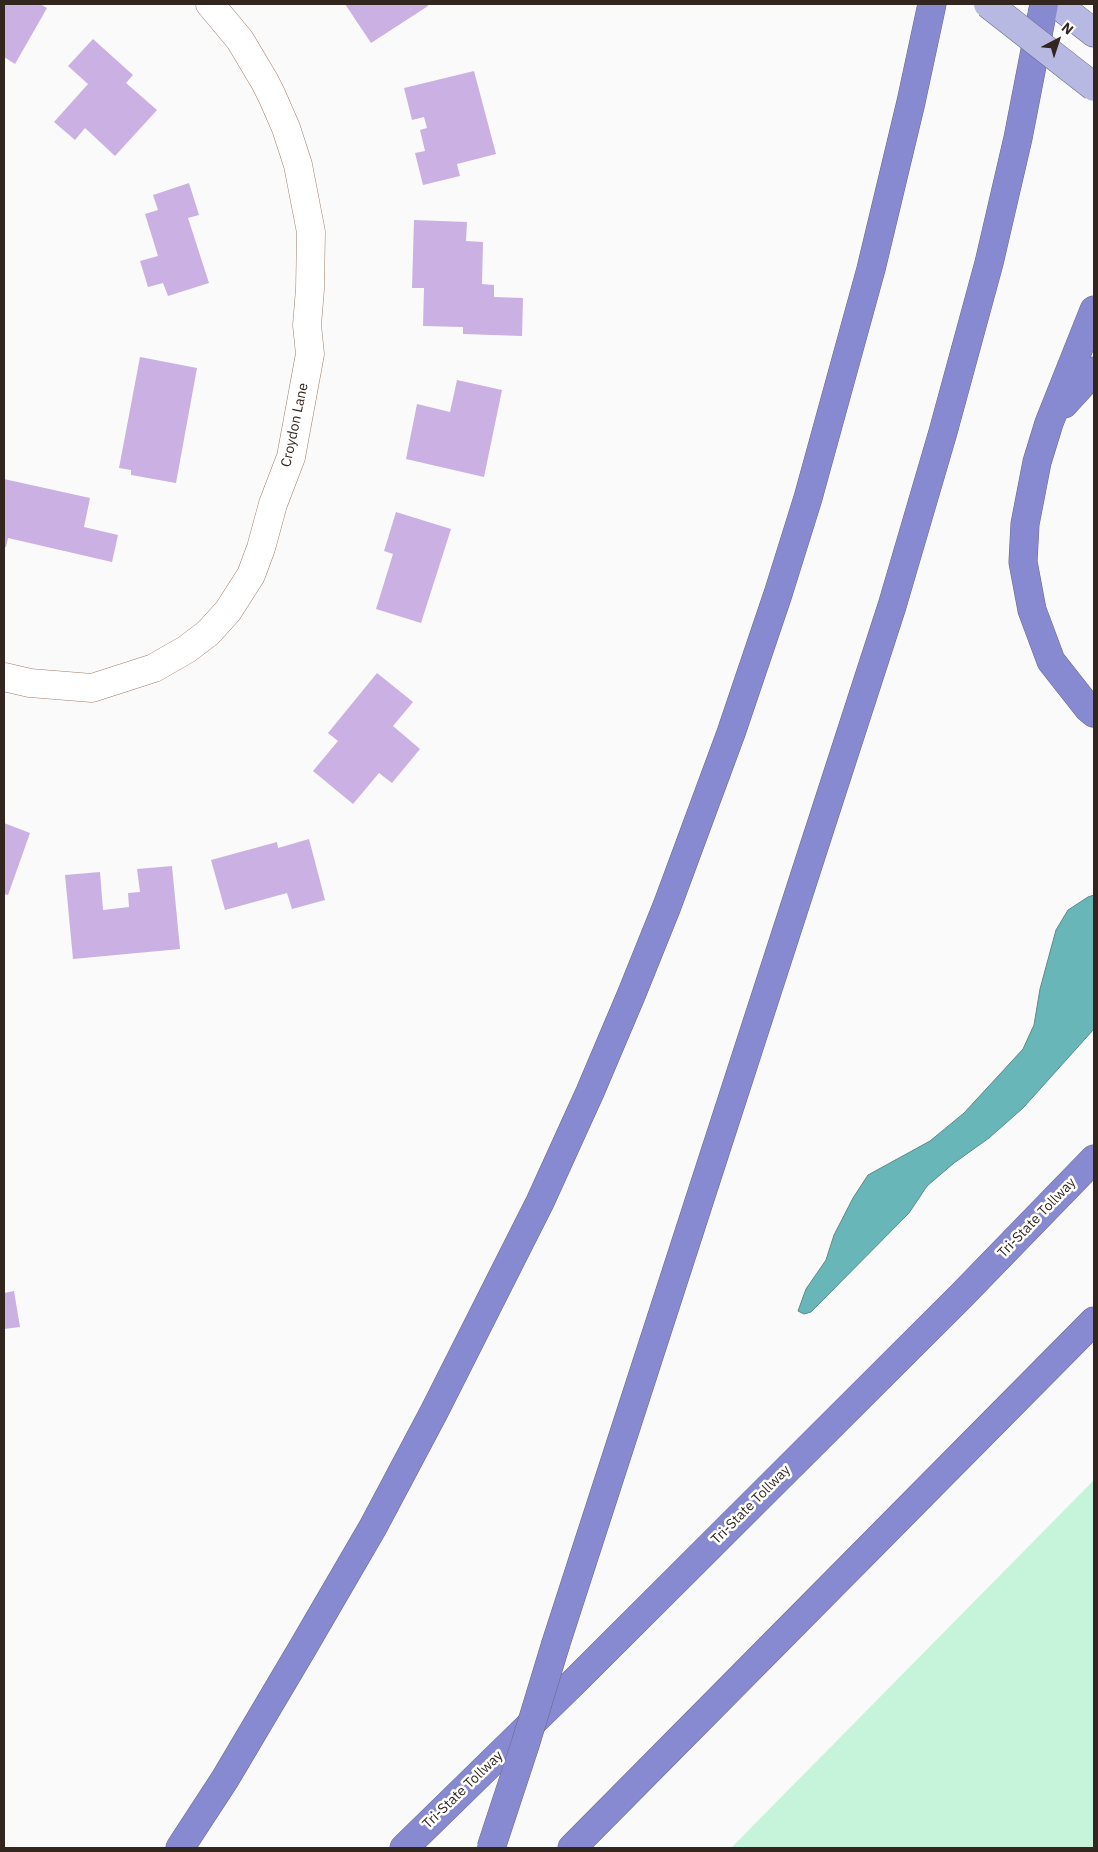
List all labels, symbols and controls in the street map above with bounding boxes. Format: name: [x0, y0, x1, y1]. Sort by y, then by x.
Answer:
north arrow: [1033, 15, 1083, 65]
text: N: [1058, 18, 1077, 39]
street label: Croydon Lane: [278, 381, 312, 469]
street label: Tri-State Tollway: [994, 1174, 1080, 1262]
street label: Tri-State Tollway: [708, 1462, 794, 1548]
street label: Tri-State Tollway: [419, 1747, 507, 1833]

